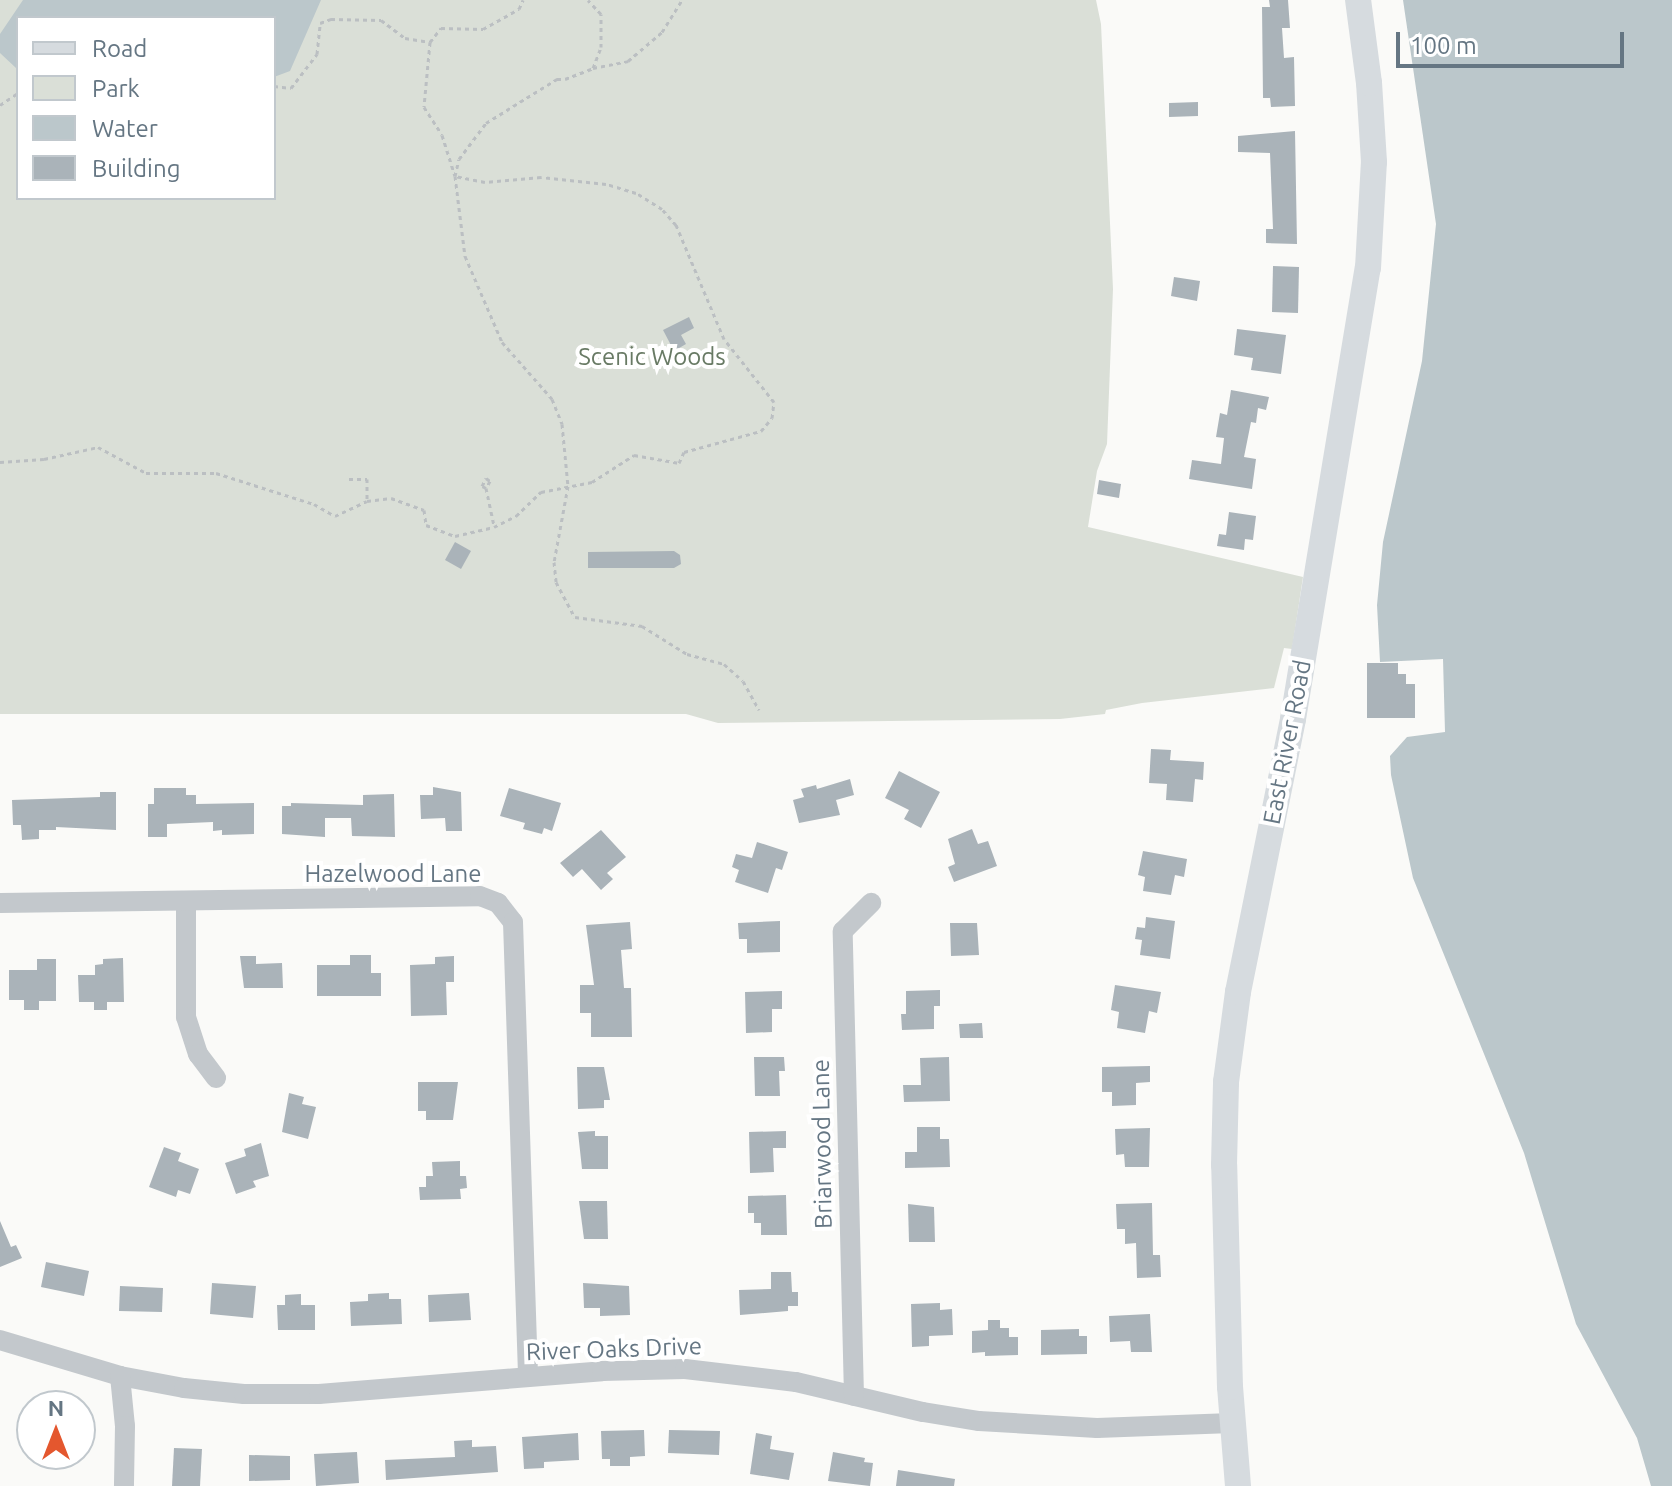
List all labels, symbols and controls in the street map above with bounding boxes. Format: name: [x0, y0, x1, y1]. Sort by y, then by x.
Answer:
legend: [16, 16, 276, 200]
scale bar: [1400, 16, 1628, 66]
text: 100 m: [1410, 32, 1477, 59]
text: Road: [92, 35, 147, 62]
text: Park: [92, 75, 140, 102]
text: Water: [92, 115, 158, 142]
text: Building: [92, 155, 180, 182]
park label: Scenic Woods: [578, 343, 726, 371]
street label: East River Road: [1257, 657, 1317, 827]
street label: Hazelwood Lane: [304, 860, 482, 888]
street label: Briarwood Lane: [806, 1059, 838, 1229]
street label: River Oaks Drive: [526, 1332, 702, 1366]
north arrow: [16, 1390, 96, 1470]
text: N: [48, 1395, 64, 1420]

